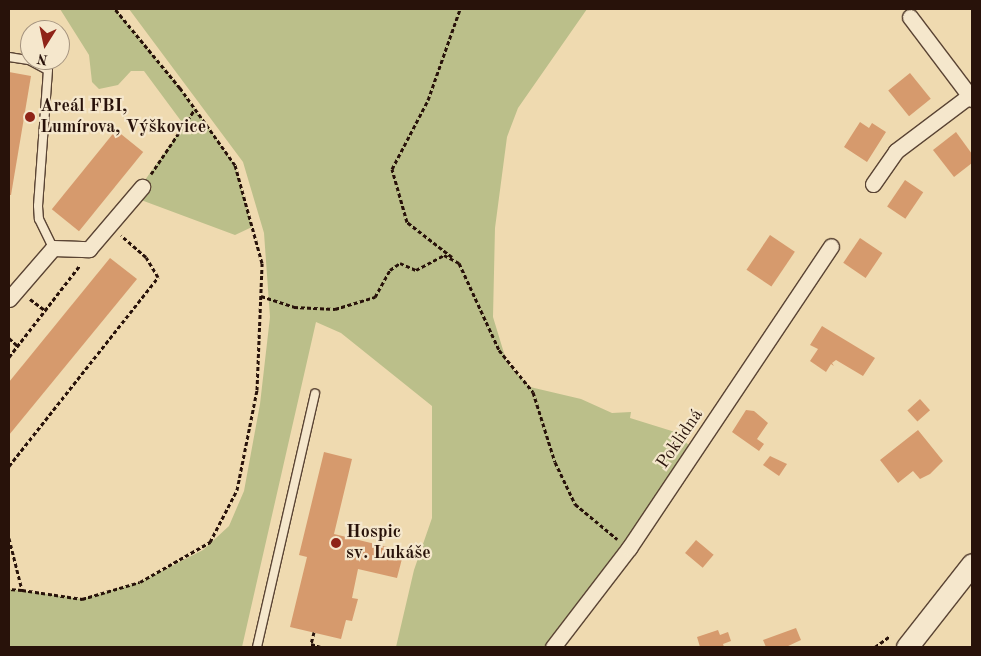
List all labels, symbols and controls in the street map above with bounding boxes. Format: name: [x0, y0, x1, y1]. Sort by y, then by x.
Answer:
north arrow: [20, 20, 70, 70]
text: N: [36, 51, 49, 67]
place label: Areál FBI, Lumírova, Výškovice: [40, 96, 206, 138]
marker: Areál FBI, Lumírova, Výškovice: [24, 111, 36, 123]
street label: Poklidná: [652, 405, 708, 473]
place label: Hospic sv. Lukáše: [346, 522, 431, 564]
marker: Hospic sv. Lukáše: [330, 537, 342, 549]

